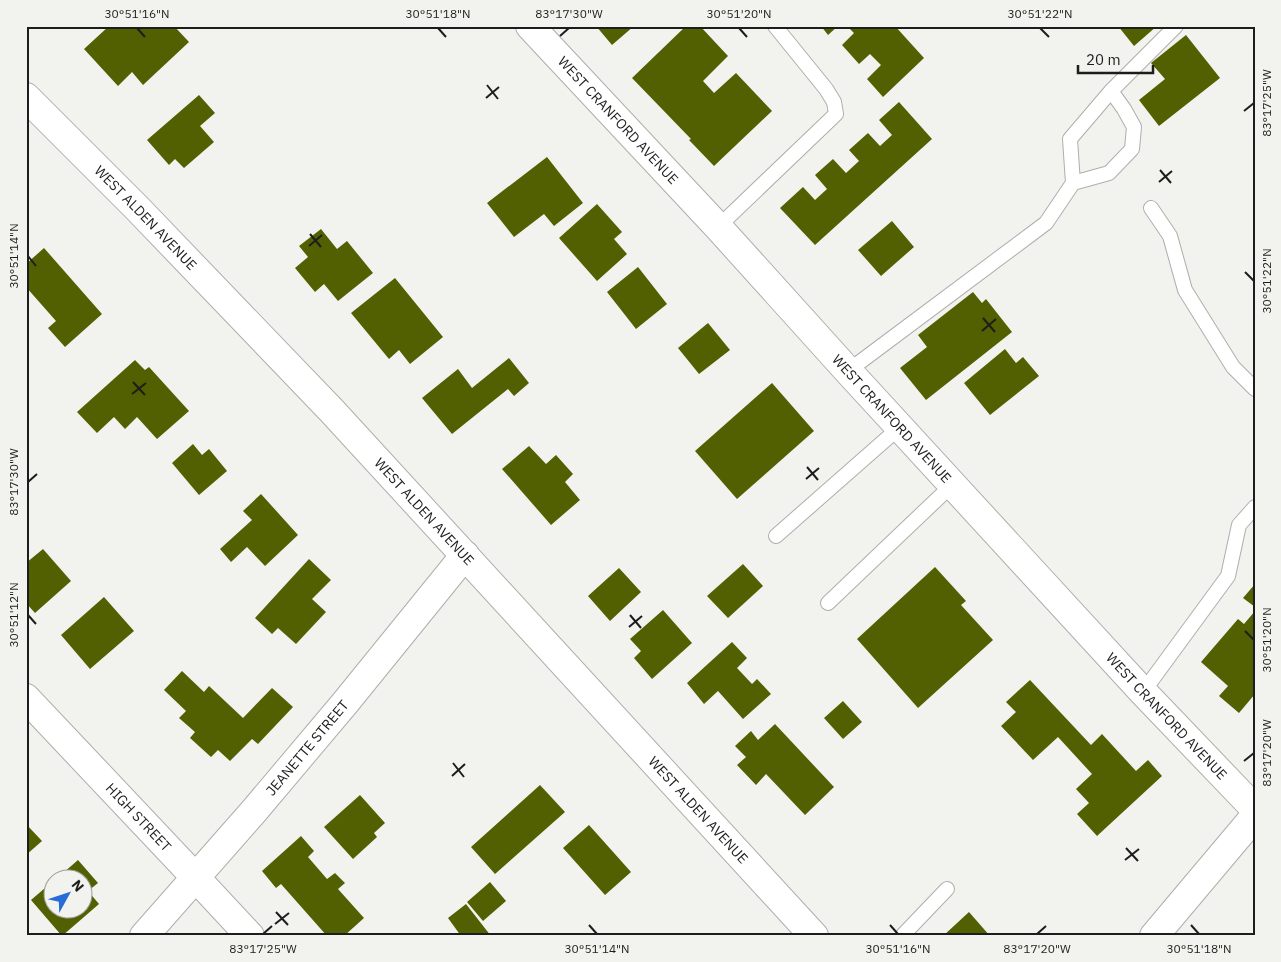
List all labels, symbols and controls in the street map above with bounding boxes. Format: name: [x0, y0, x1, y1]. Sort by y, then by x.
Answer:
text: 30°51'16"N: [104, 6, 170, 21]
text: 30°51'18"N: [405, 6, 471, 21]
text: 83°17'30"W: [535, 6, 603, 21]
text: 30°51'20"N: [706, 6, 772, 21]
text: 30°51'22"N: [1007, 6, 1073, 21]
scale bar: [1078, 42, 1154, 74]
text: 20 m: [1086, 50, 1121, 69]
street label: WEST CRANFORD AVENUE: [554, 53, 682, 188]
text: 83°17'25"W: [1259, 69, 1274, 137]
street label: WEST ALDEN AVENUE: [91, 162, 201, 274]
text: 30°51'14"N: [6, 223, 21, 289]
text: 30°51'22"N: [1259, 248, 1274, 314]
street label: WEST CRANFORD AVENUE: [828, 351, 955, 487]
text: 83°17'30"W: [6, 448, 21, 516]
street label: WEST ALDEN AVENUE: [371, 454, 478, 569]
text: 30°51'12"N: [6, 582, 21, 648]
text: 30°51'20"N: [1259, 607, 1274, 673]
street label: WEST CRANFORD AVENUE: [1102, 649, 1231, 783]
street label: JEANETTE STREET: [262, 696, 353, 799]
text: 83°17'20"W: [1259, 719, 1274, 787]
street label: WEST ALDEN AVENUE: [644, 752, 752, 867]
street label: HIGH STREET: [102, 779, 175, 855]
north arrow: [42, 870, 92, 920]
text: N: [68, 876, 88, 895]
text: 83°17'25"W: [229, 941, 297, 956]
text: 30°51'14"N: [564, 941, 630, 956]
text: 30°51'16"N: [865, 941, 931, 956]
text: 83°17'20"W: [1003, 941, 1071, 956]
text: 30°51'18"N: [1166, 941, 1232, 956]

